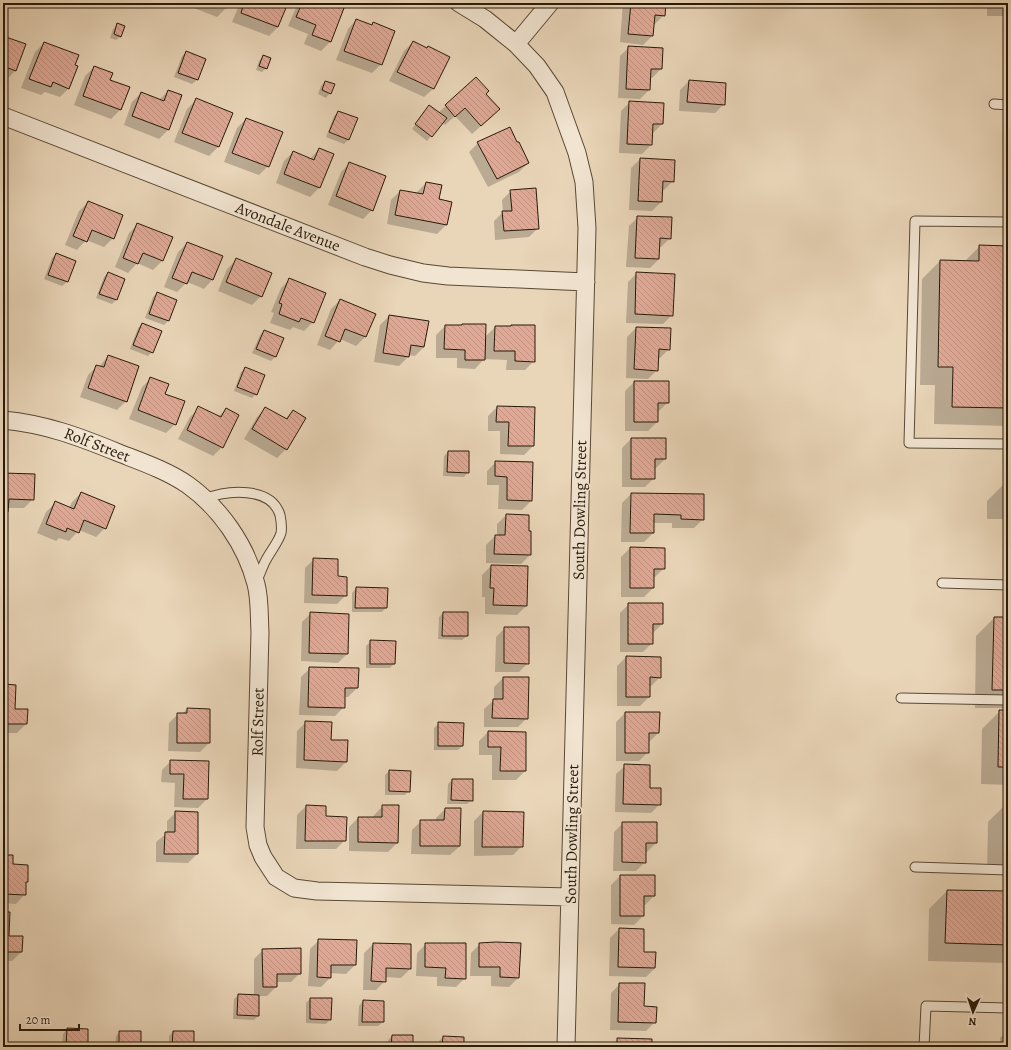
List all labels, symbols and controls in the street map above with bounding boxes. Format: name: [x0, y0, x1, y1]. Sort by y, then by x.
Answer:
street label: Avondale Avenue: [232, 197, 344, 257]
street label: Rolf Street: [61, 422, 133, 468]
street label: South Dowling Street: [568, 440, 592, 580]
street label: Rolf Street: [246, 687, 270, 757]
street label: South Dowling Street: [560, 764, 584, 904]
north arrow: [953, 992, 993, 1032]
scale bar: [20, 1006, 79, 1032]
text: 20 m: [26, 1012, 50, 1028]
text: N: [968, 1014, 977, 1029]

